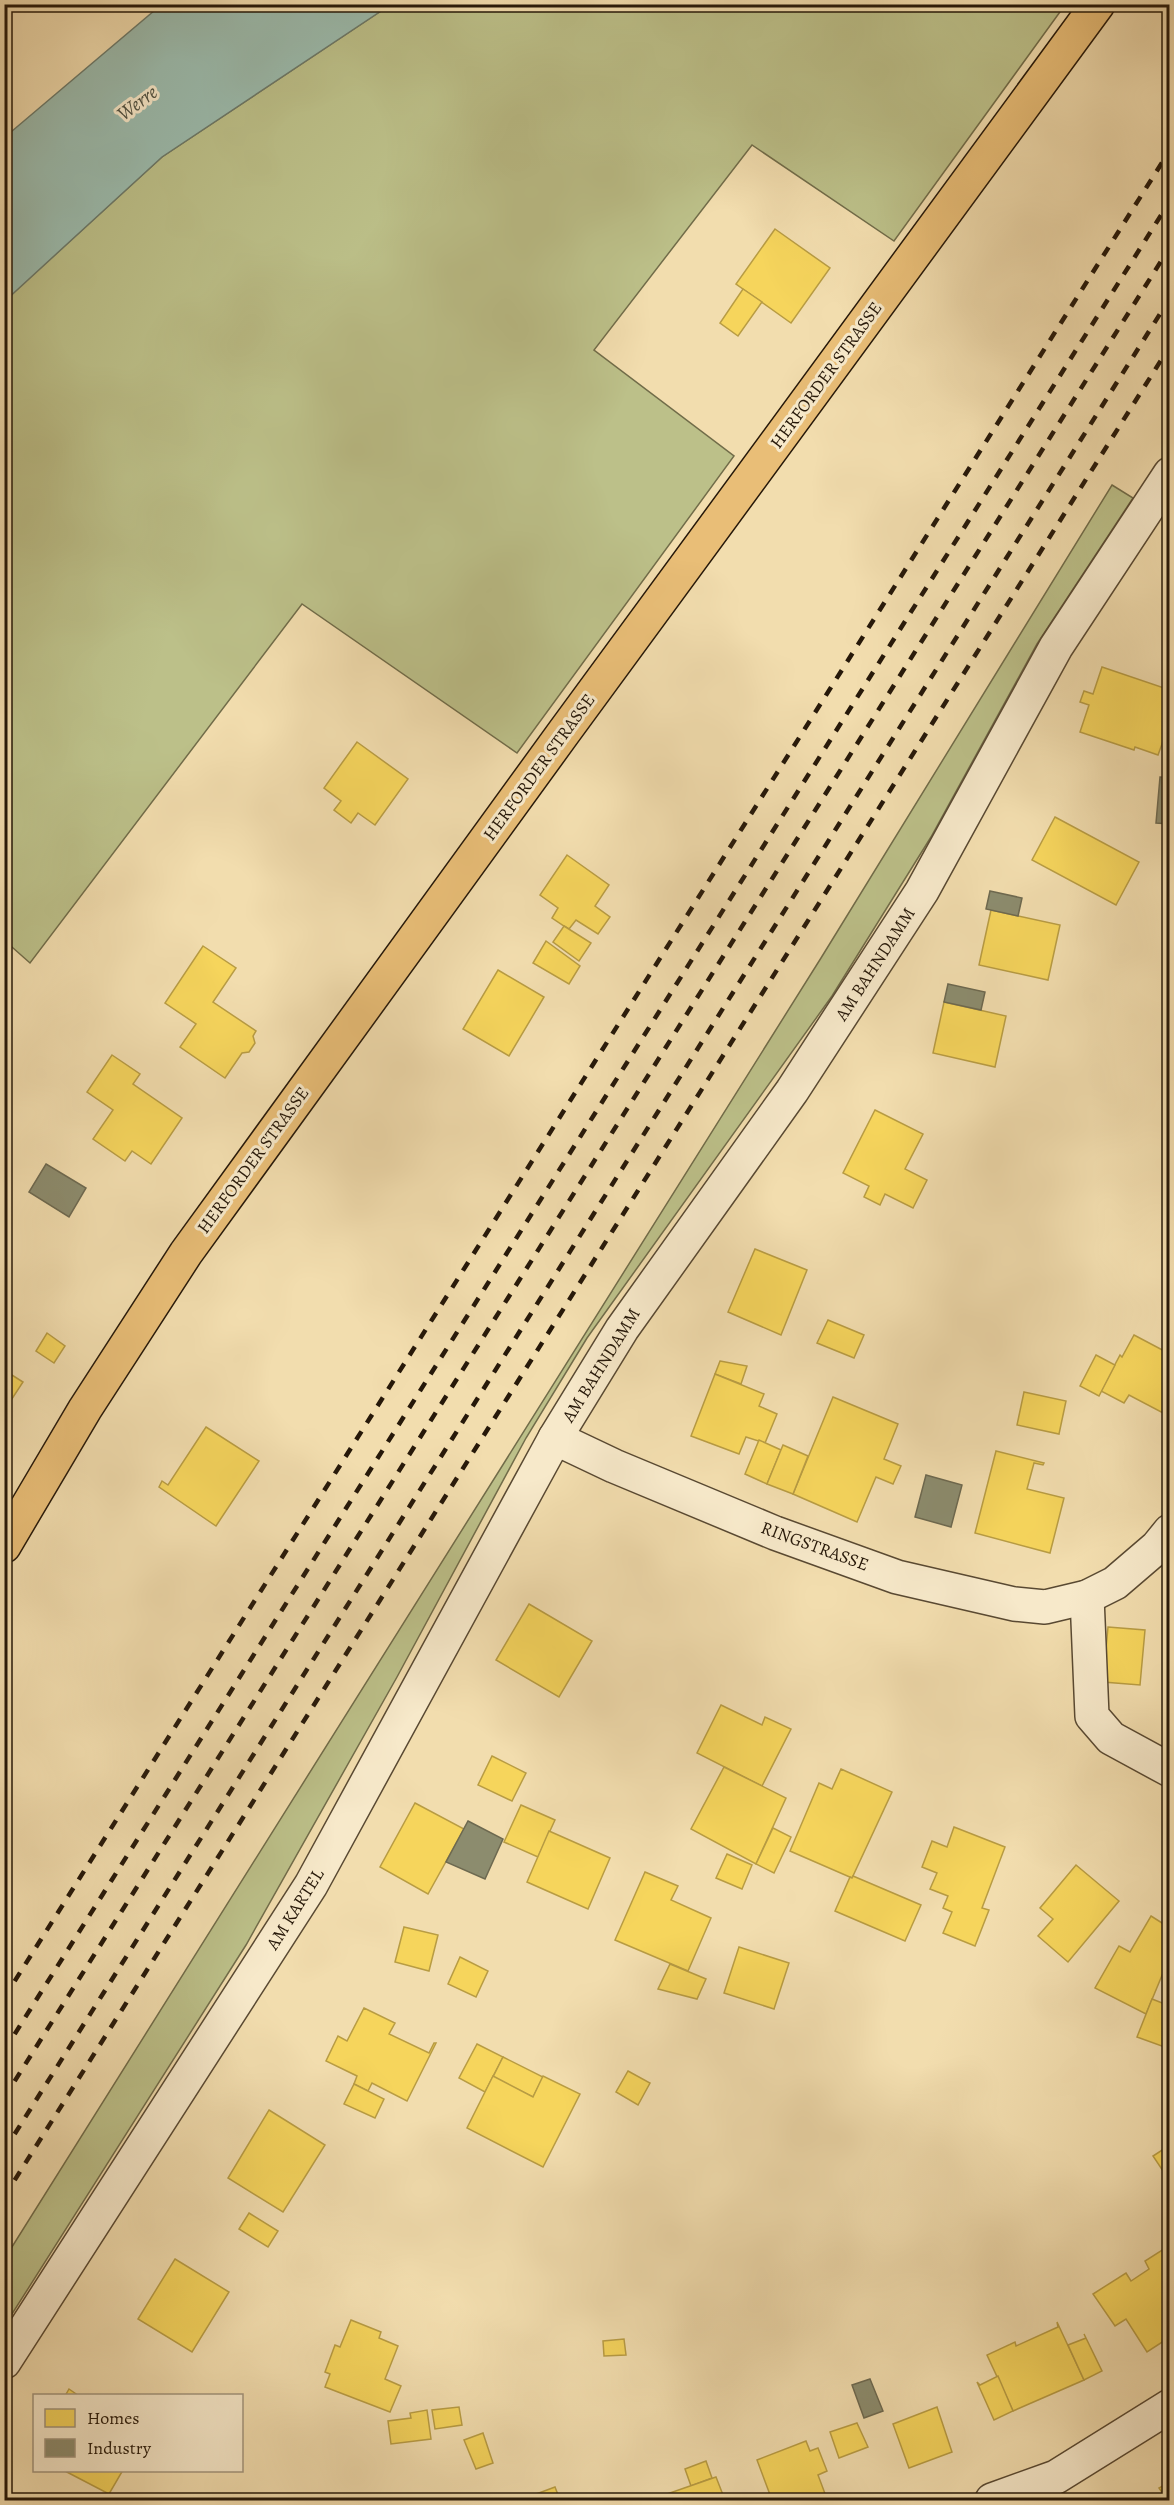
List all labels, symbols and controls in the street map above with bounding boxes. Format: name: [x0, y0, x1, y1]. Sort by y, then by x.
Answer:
water label: Werre: [111, 79, 163, 127]
street label: HERFORDER STRASSE: [765, 297, 887, 453]
street label: HERFORDER STRASSE: [478, 689, 600, 845]
street label: AM BAHNDAMM: [829, 903, 921, 1026]
street label: HERFORDER STRASSE: [192, 1082, 314, 1238]
street label: AM BAHNDAMM: [556, 1303, 646, 1428]
street label: RINGSTRASSE: [758, 1515, 872, 1577]
street label: AM KARTEL: [260, 1863, 330, 1955]
legend: [33, 2394, 243, 2472]
text: Homes: [87, 2406, 139, 2430]
text: Industry: [87, 2436, 152, 2460]

